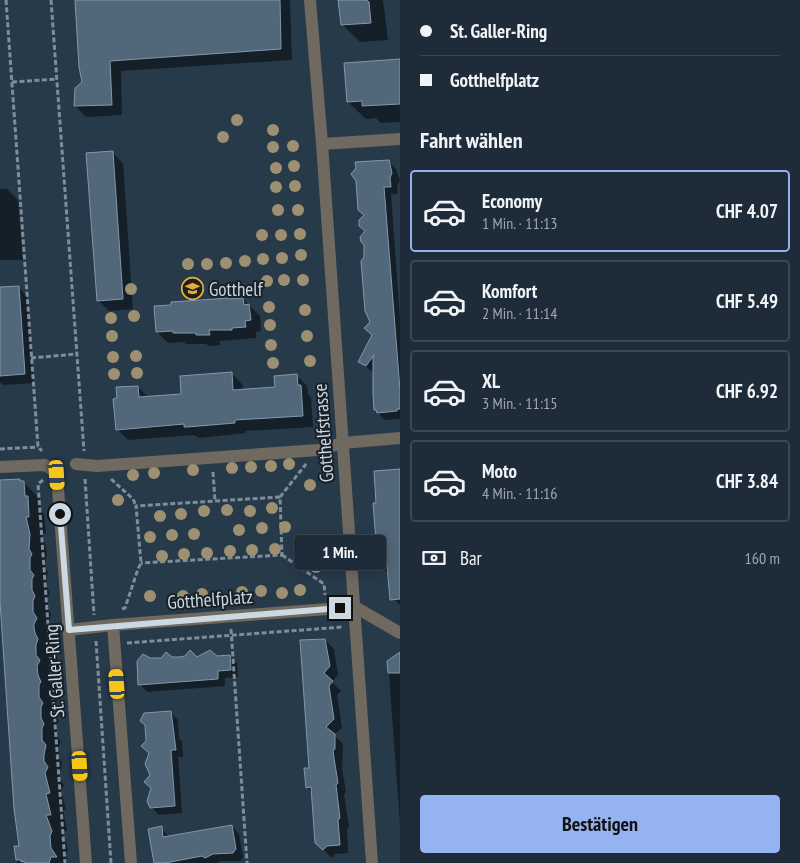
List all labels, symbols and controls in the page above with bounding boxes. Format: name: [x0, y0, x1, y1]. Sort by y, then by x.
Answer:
text: St. Galler-Ring: [450, 19, 547, 43]
text: Gotthelfplatz: [450, 68, 539, 92]
text: Fahrt wählen: [420, 126, 523, 154]
icon: car: [422, 189, 467, 234]
text: Economy: [482, 189, 542, 213]
text: CHF 4.07: [716, 199, 778, 223]
text: 1 Min. · 11:13: [482, 213, 557, 233]
school or university icon: Gotthelf: [181, 277, 205, 301]
place label: Gotthelf: [209, 277, 264, 301]
icon: car: [422, 279, 467, 324]
text: Komfort: [482, 279, 537, 303]
text: CHF 5.49: [716, 289, 778, 313]
text: 2 Min. · 11:14: [482, 303, 557, 323]
icon: car: [422, 369, 467, 414]
text: XL: [482, 369, 500, 393]
text: CHF 6.92: [716, 379, 778, 403]
street label: Gotthelfstrasse: [308, 383, 338, 483]
text: 3 Min. · 11:15: [482, 393, 557, 413]
icon: car: [422, 459, 467, 504]
text: Moto: [482, 459, 517, 483]
car: [48, 460, 65, 490]
text: CHF 3.84: [716, 469, 778, 493]
text: 4 Min. · 11:16: [482, 483, 557, 503]
route start: [49, 503, 71, 525]
callout: 1 Min.: [294, 536, 386, 570]
text: 1 Min.: [322, 542, 358, 562]
icon: cash: [420, 544, 448, 572]
text: Bar: [460, 546, 482, 570]
text: 160 m: [745, 548, 780, 568]
street label: Gotthelfplatz: [166, 584, 254, 614]
route end: [329, 597, 351, 619]
street label: St. Galler-Ring: [39, 623, 69, 719]
car: [108, 669, 125, 699]
car: [71, 751, 88, 781]
button: Bestätigen: [420, 795, 780, 853]

